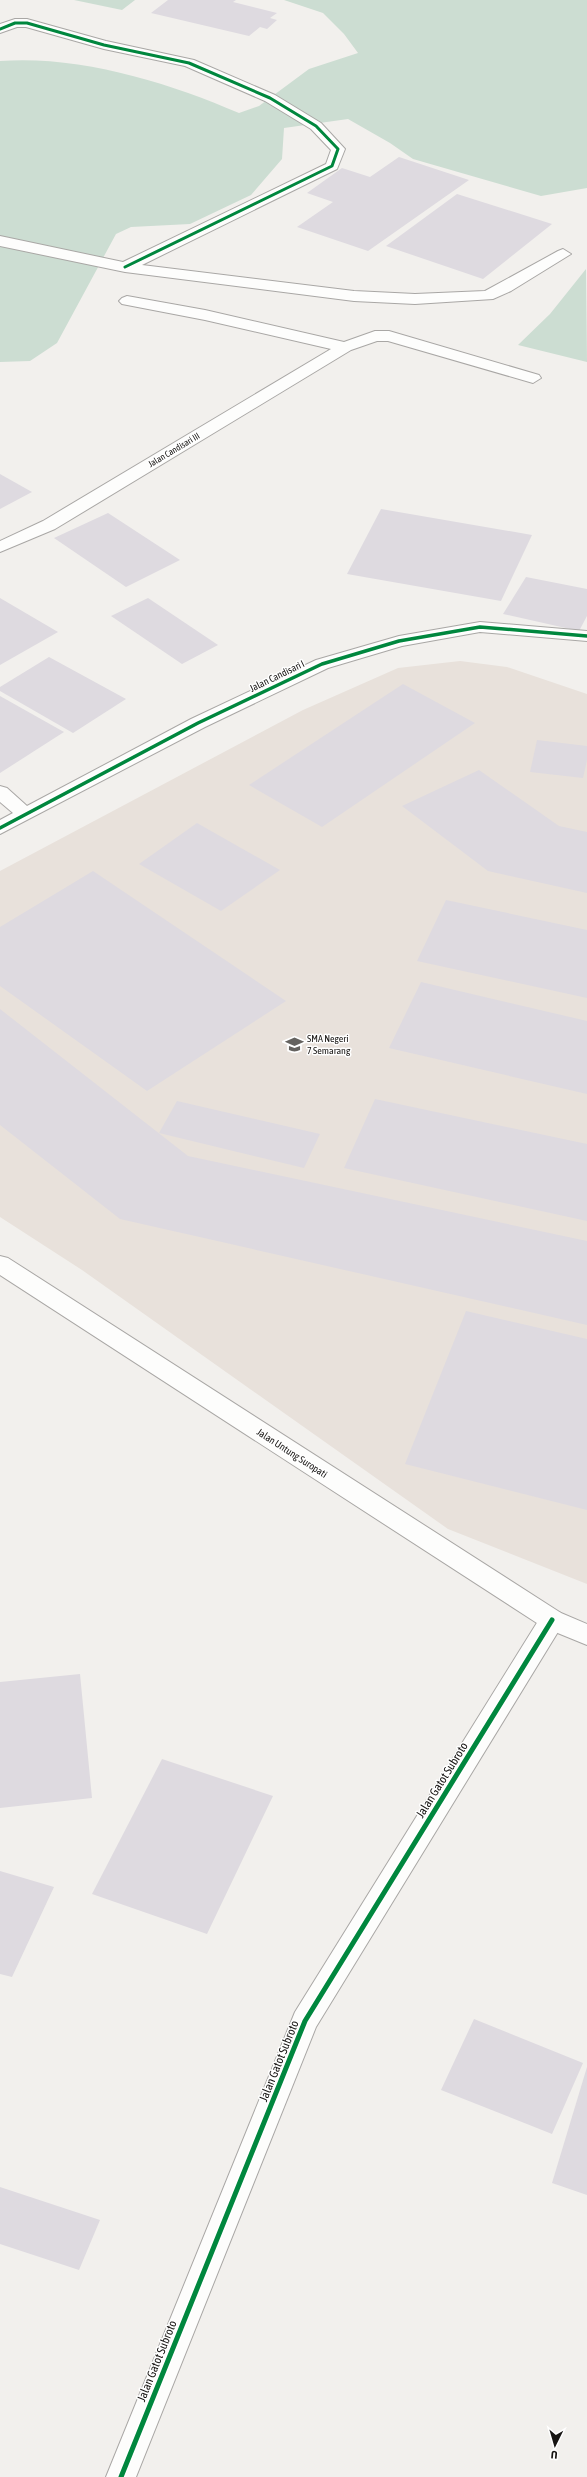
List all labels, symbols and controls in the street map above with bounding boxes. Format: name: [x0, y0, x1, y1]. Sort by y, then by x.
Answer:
street label: Jalan Candisari III: [146, 431, 202, 469]
street label: Jalan Candisari I: [248, 658, 306, 694]
place label: SMA Negeri 7 Semarang: [307, 1033, 351, 1056]
school or university icon: SMA Negeri 7 Semarang: [284, 1034, 304, 1054]
street label: Jalan Untung Suropati: [255, 1426, 329, 1480]
street label: Jalan Gatot Subroto: [413, 1739, 471, 1820]
street label: Jalan Gatot Subroto: [256, 2018, 302, 2104]
street label: Jalan Gatot Subroto: [134, 2318, 180, 2404]
north arrow: [535, 2425, 575, 2465]
text: U: [550, 2449, 558, 2461]

